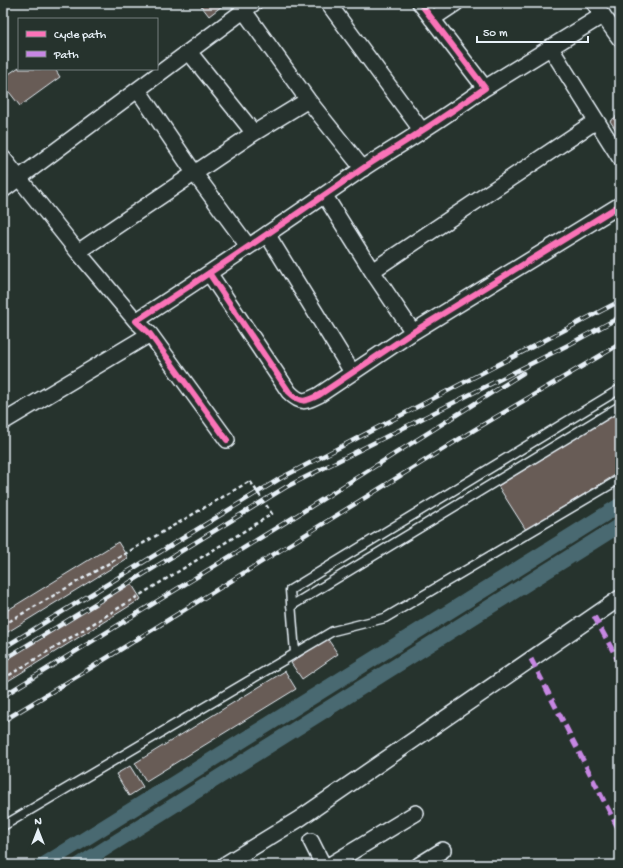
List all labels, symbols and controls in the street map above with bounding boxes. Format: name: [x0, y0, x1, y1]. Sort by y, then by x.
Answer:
legend: [18, 18, 158, 70]
scale bar: [477, 18, 588, 44]
text: 50 m: [483, 27, 508, 41]
text: Cycle path: [54, 29, 107, 43]
text: Path: [53, 49, 79, 63]
north arrow: [18, 810, 58, 850]
text: N: [34, 816, 42, 828]

